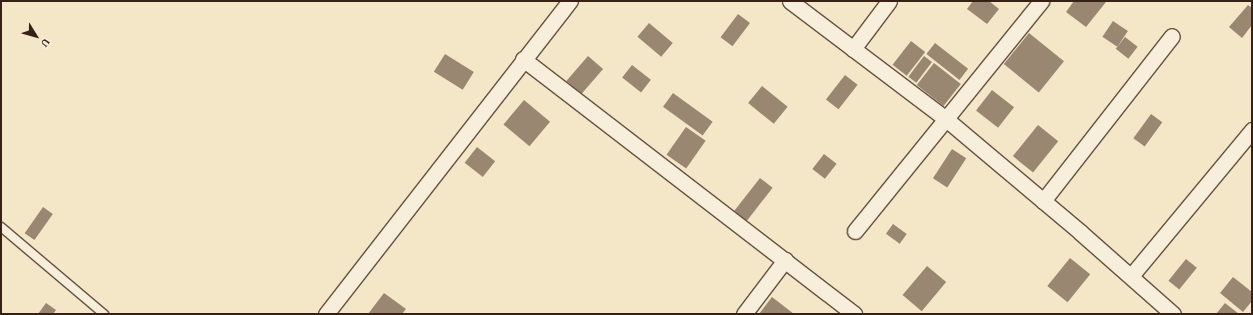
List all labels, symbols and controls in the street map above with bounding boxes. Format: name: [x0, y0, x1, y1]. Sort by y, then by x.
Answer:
north arrow: [16, 16, 56, 56]
text: U: [37, 35, 54, 51]

